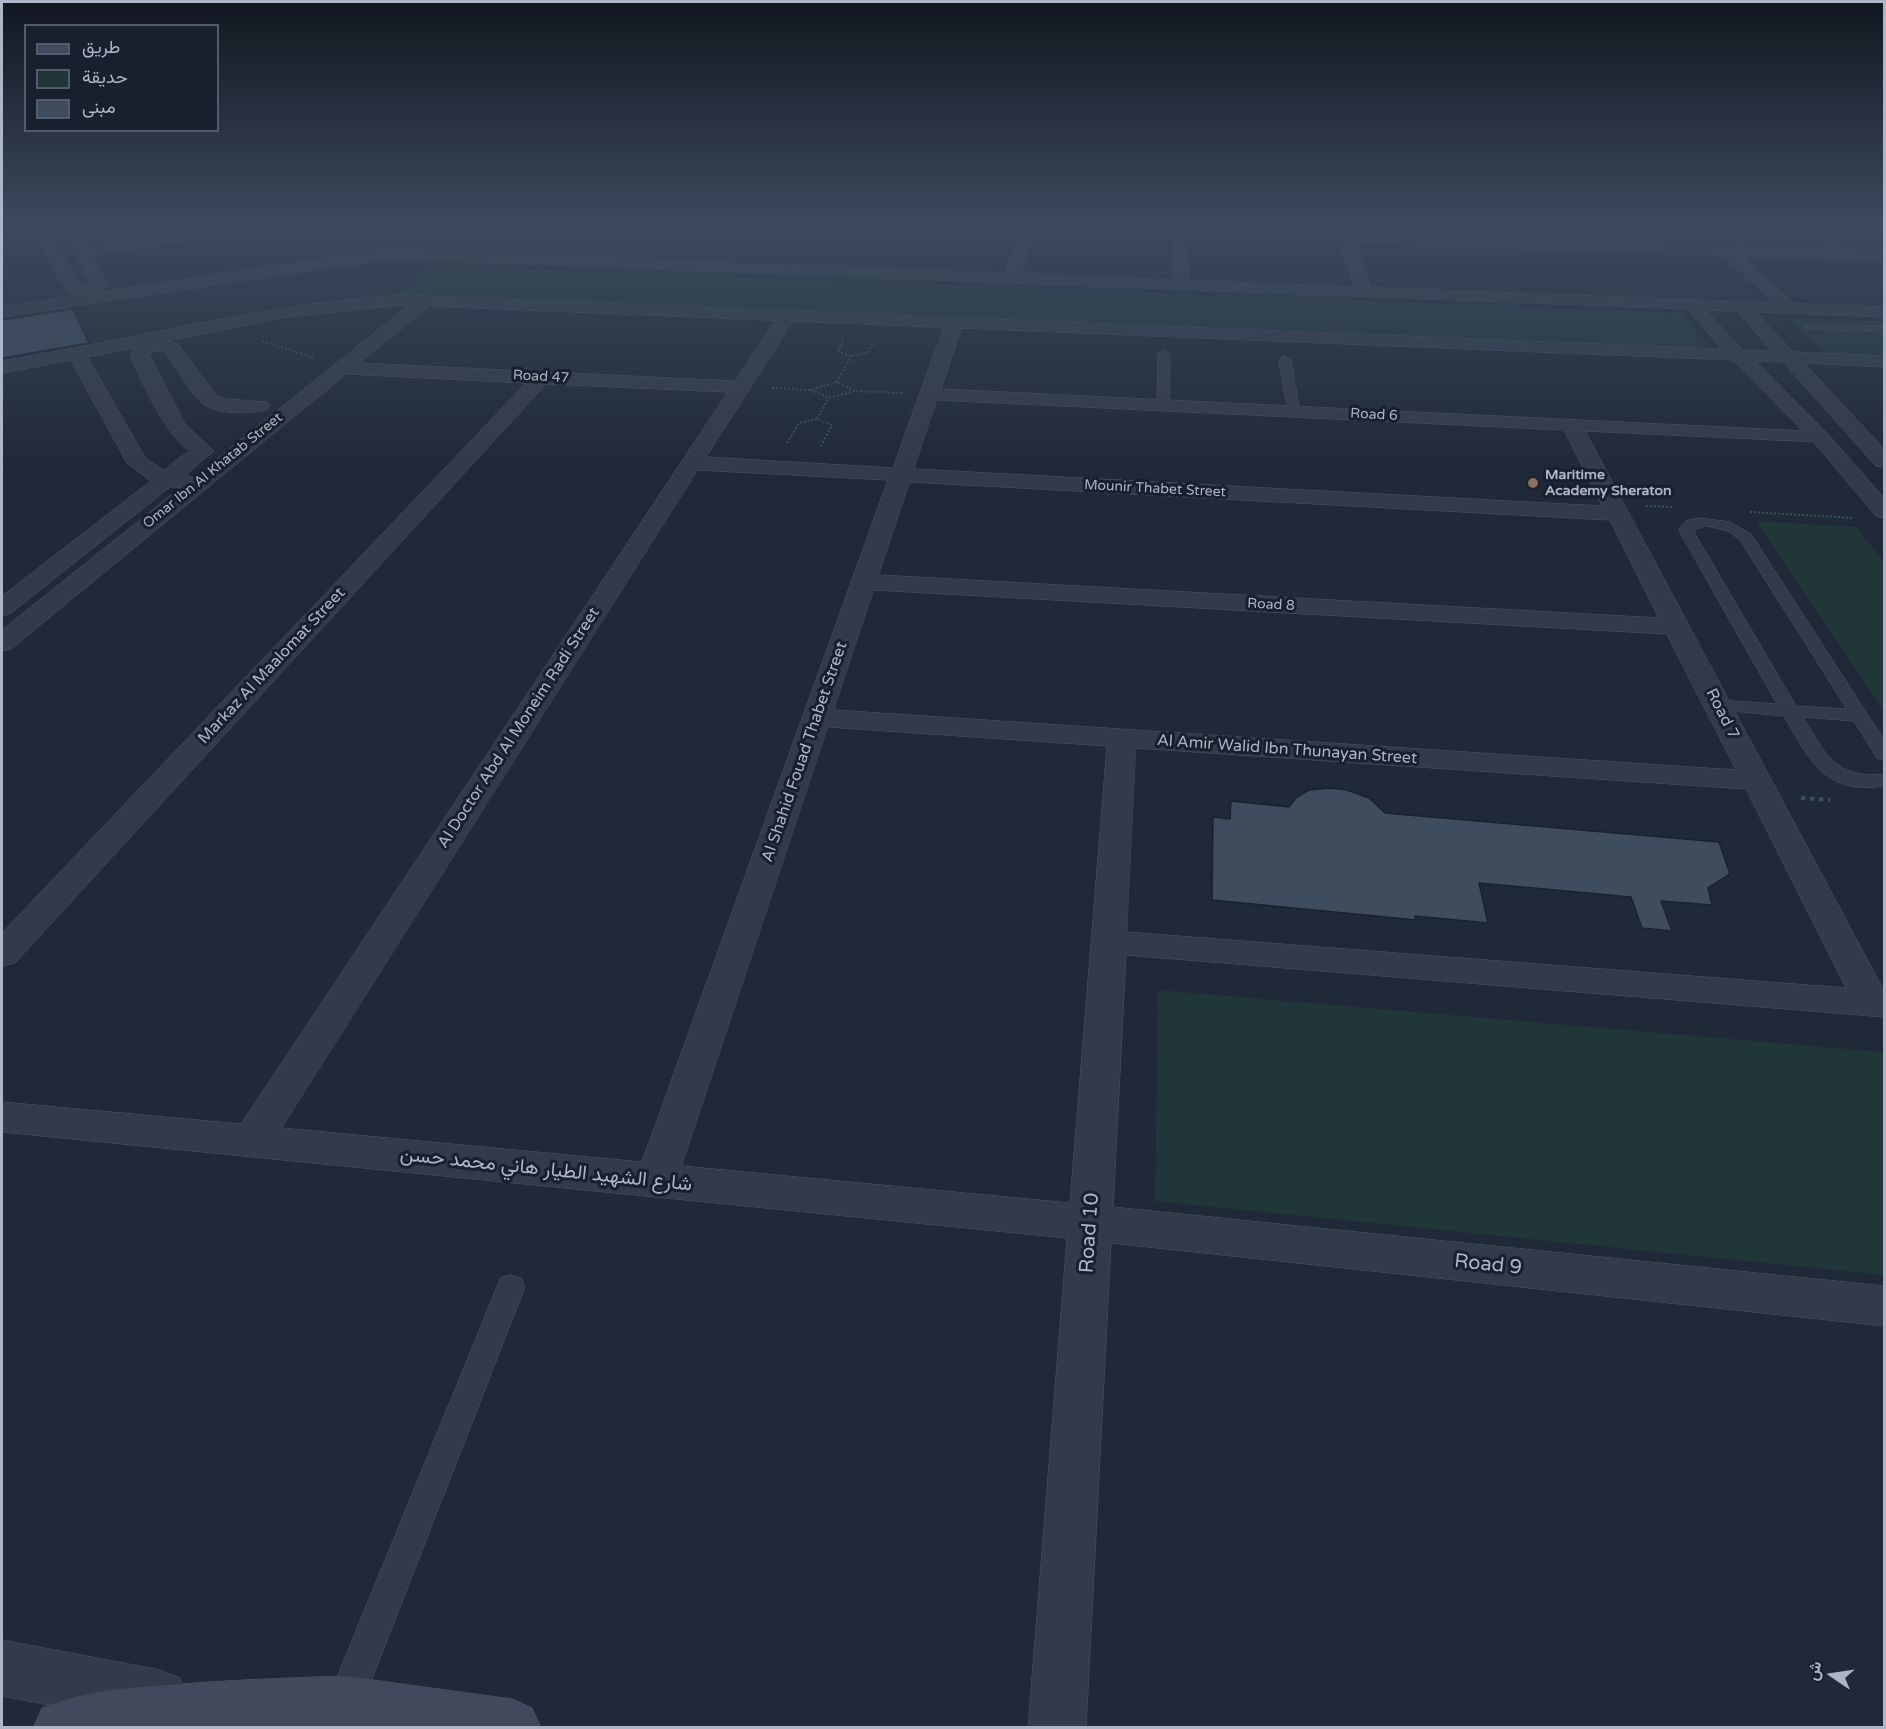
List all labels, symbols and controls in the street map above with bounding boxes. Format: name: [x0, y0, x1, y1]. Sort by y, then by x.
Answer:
legend: [24, 24, 219, 132]
text: طريق: [82, 36, 120, 58]
text: حديقة: [82, 66, 128, 88]
text: مبنى: [82, 96, 116, 118]
street label: Road 47: [512, 367, 570, 387]
street label: Road 6: [1350, 405, 1398, 425]
street label: Omar Ibn Al Khatab Street: [140, 410, 286, 532]
place label: Maritime Academy Sheraton: [1545, 467, 1672, 500]
marker: Maritime Academy Sheraton: [1526, 476, 1540, 490]
street label: Mounir Thabet Street: [1084, 477, 1226, 501]
street label: Markaz Al Maalomat Street: [194, 584, 350, 748]
street label: Road 8: [1247, 595, 1295, 615]
street label: Al Doctor Abd Al Moneim Radi Street: [434, 604, 604, 852]
street label: Al Shahid Fouad Thabet Street: [758, 639, 852, 865]
street label: Road 7: [1701, 685, 1743, 743]
street label: Al Amir Walid Ibn Thunayan Street: [1156, 731, 1418, 769]
street label: شارع الشهيد الطيار هاني محمد حسن: [399, 1143, 693, 1197]
street label: Road 10: [1075, 1192, 1105, 1274]
street label: Road 9: [1453, 1250, 1523, 1280]
north arrow: [1802, 1645, 1862, 1705]
text: ش: [1803, 1659, 1826, 1683]

